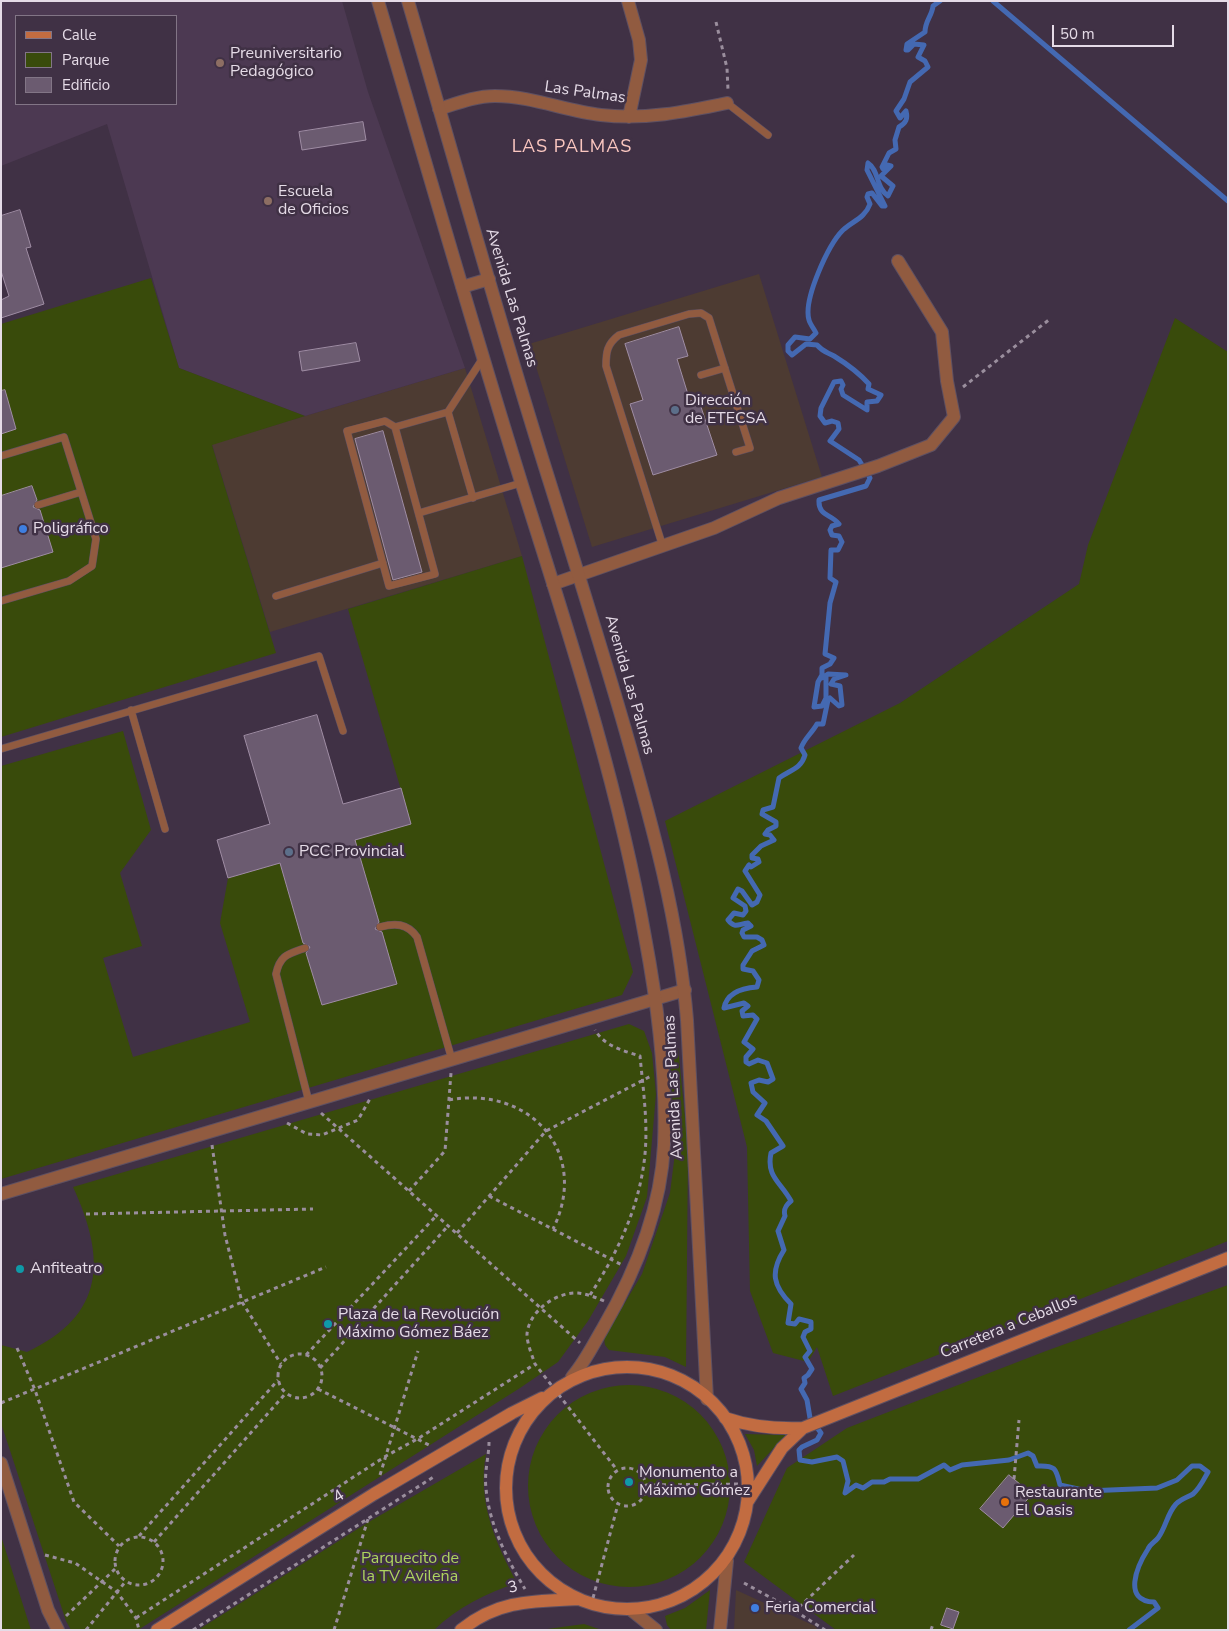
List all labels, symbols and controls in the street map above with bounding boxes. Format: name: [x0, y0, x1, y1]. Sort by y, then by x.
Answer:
legend: [15, 15, 178, 105]
scale bar: [1054, 15, 1176, 47]
text: 50 m: [1060, 24, 1095, 44]
text: Calle: [62, 25, 97, 45]
place label: Preuniversitario Pedagógico: [230, 44, 342, 82]
text: Parque: [62, 50, 110, 70]
marker: Preuniversitario Pedagógico: [214, 57, 226, 69]
text: Edificio: [62, 75, 110, 95]
street label: Las Palmas: [543, 78, 627, 108]
district label: LAS PALMAS: [510, 137, 634, 159]
place label: Escuela de Oficios: [278, 182, 349, 220]
marker: Escuela de Oficios: [262, 195, 274, 207]
street label: Avenida Las Palmas: [481, 226, 541, 370]
place label: Dirección de ETECSA: [685, 391, 767, 429]
marker: Dirección de ETECSA: [669, 404, 681, 416]
place label: Poligráfico: [33, 519, 109, 539]
marker: Poligráfico: [17, 523, 29, 535]
street label: Avenida Las Palmas: [600, 613, 658, 757]
place label: PCC Provincial: [299, 842, 404, 862]
marker: PCC Provincial: [283, 846, 295, 858]
street label: Avenida Las Palmas: [661, 1014, 687, 1160]
place label: Anfiteatro: [30, 1259, 102, 1279]
marker: Anfiteatro: [14, 1263, 26, 1275]
street label: Carretera a Ceballos: [938, 1291, 1080, 1363]
place label: Plaza de la Revolución Máximo Gómez Báez: [338, 1305, 499, 1343]
marker: Plaza de la Revolución Máximo Gómez Báez: [322, 1318, 334, 1330]
place label: Monumento a Máximo Gómez: [639, 1463, 750, 1501]
marker: Monumento a Máximo Gómez: [623, 1476, 635, 1488]
place label: Restaurante El Oasis: [1015, 1483, 1102, 1521]
street label: 4: [330, 1486, 348, 1508]
marker: Restaurante El Oasis: [999, 1496, 1011, 1508]
park label: Parquecito de la TV Avileña: [361, 1549, 459, 1587]
street label: 3: [506, 1578, 520, 1598]
place label: Feria Comercial: [765, 1598, 875, 1618]
marker: Feria Comercial: [749, 1602, 761, 1614]

